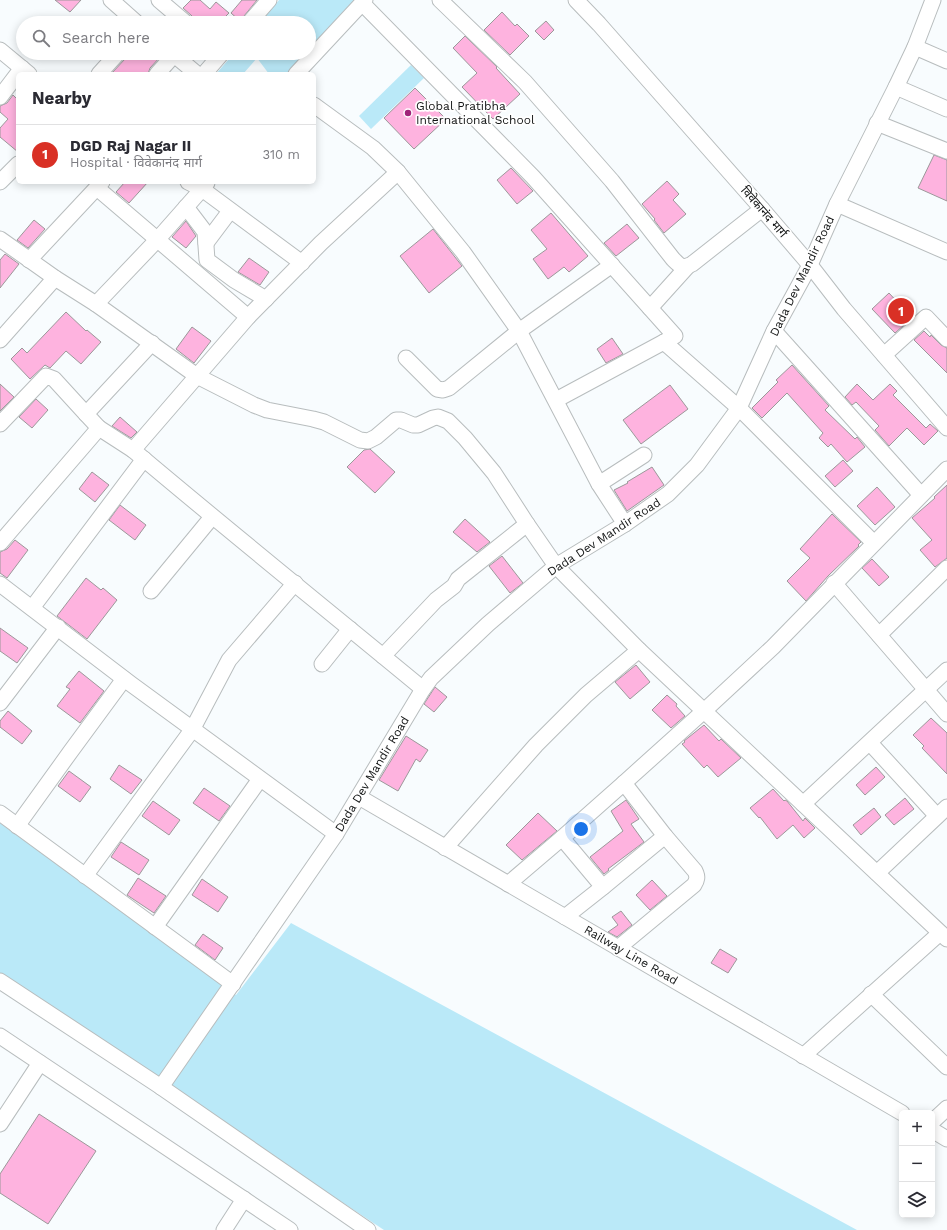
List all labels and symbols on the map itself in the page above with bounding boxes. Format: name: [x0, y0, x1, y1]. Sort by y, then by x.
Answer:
place label: Global Pratibha International School: [416, 99, 535, 127]
marker: Global Pratibha International School: [403, 108, 413, 118]
street label: विवेकानंद मार्ग: [738, 183, 791, 241]
street label: Dada Dev Mandir Road: [767, 214, 837, 338]
pin: 1: [888, 296, 914, 326]
street label: Dada Dev Mandir Road: [545, 495, 663, 579]
street label: Dada Dev Mandir Road: [332, 714, 412, 834]
your location: [571, 819, 591, 839]
street label: Railway Line Road: [582, 922, 680, 988]

